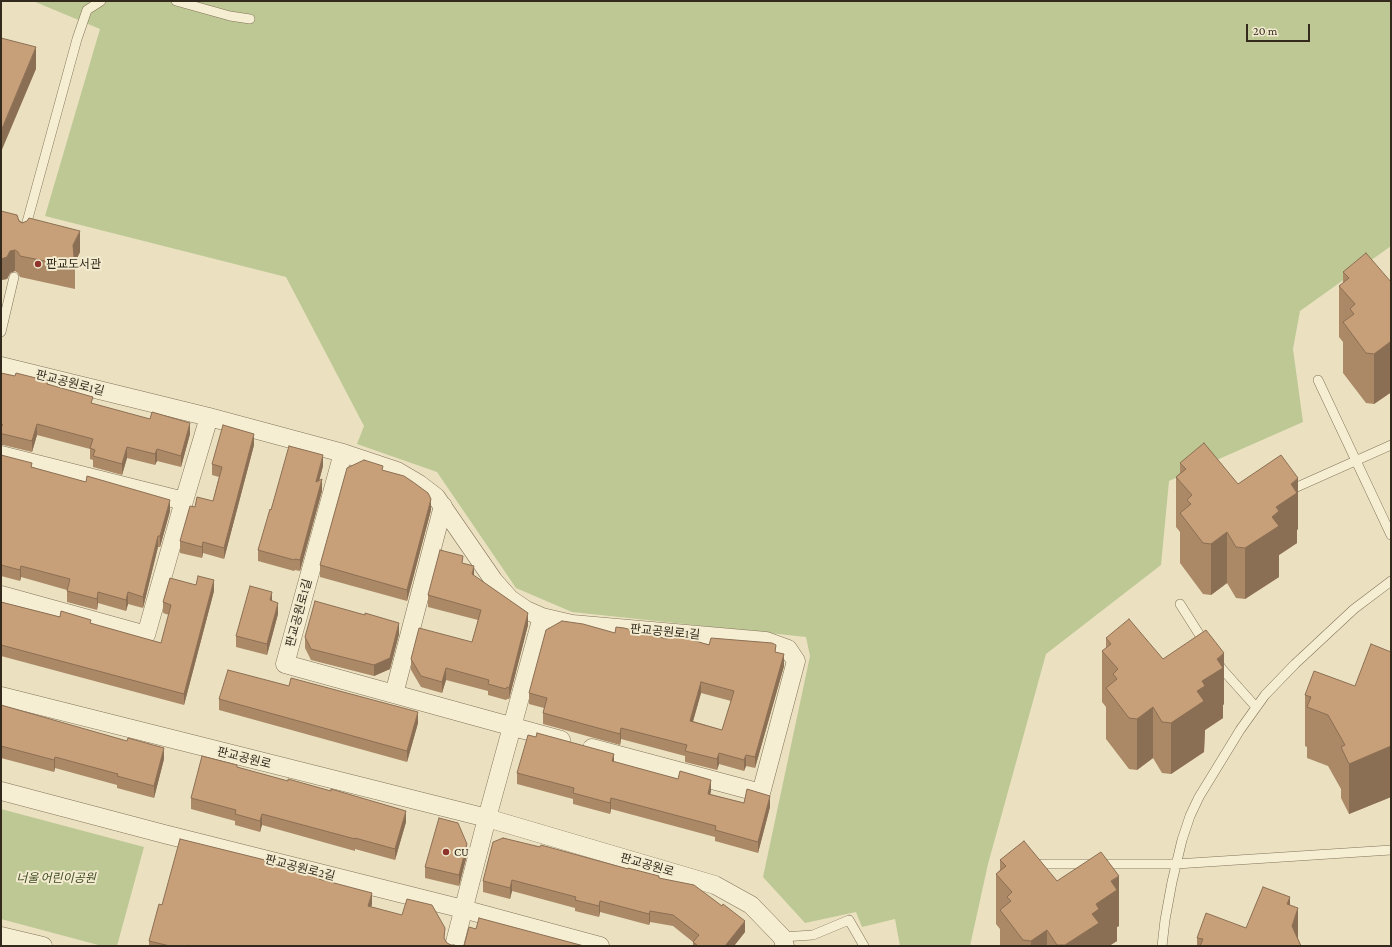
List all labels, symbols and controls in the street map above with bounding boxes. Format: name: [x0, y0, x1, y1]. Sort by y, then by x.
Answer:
scale bar: [1248, 16, 1312, 42]
text: 20 m: [1253, 24, 1277, 38]
place label: 판교도서관: [46, 257, 101, 271]
marker: 판교도서관: [33, 259, 43, 269]
street label: 판교공원로1길: [34, 368, 106, 398]
street label: 판교공원로1길: [283, 577, 315, 649]
street label: 판교공원로1길: [629, 622, 701, 642]
street label: 판교공원로: [215, 744, 273, 772]
place label: CU: [454, 845, 469, 859]
marker: CU: [441, 847, 451, 857]
street label: 판교공원로: [618, 850, 676, 880]
street label: 판교공원로2길: [263, 852, 337, 884]
park label: 너울 어린이공원: [16, 871, 96, 885]

